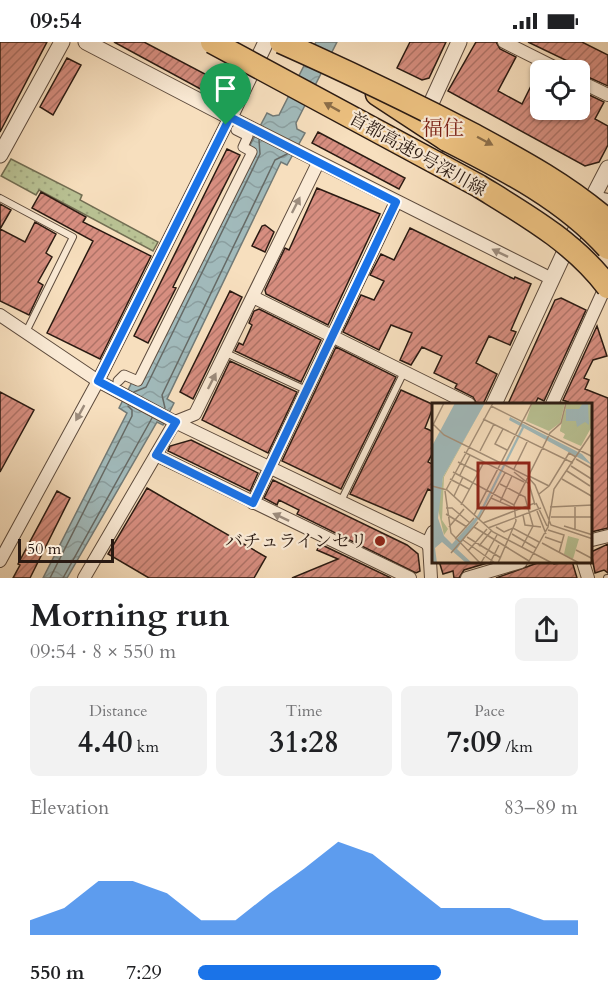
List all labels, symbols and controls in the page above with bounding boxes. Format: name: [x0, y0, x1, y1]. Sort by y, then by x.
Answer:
text: 09:54: [30, 6, 81, 36]
map controls: [530, 60, 590, 120]
button: locate: [530, 60, 590, 120]
pin: [200, 63, 251, 125]
icon: arrive: [209, 72, 242, 105]
one-way arrow: [324, 102, 341, 112]
street label: 首都高速9号深川線: [345, 106, 491, 203]
district label: 福住: [422, 114, 464, 143]
one-way arrow: [477, 136, 494, 146]
one-way arrow: [291, 196, 301, 214]
one-way arrow: [491, 248, 508, 257]
one-way arrow: [207, 372, 217, 389]
inset map: [432, 403, 593, 563]
one-way arrow: [75, 405, 85, 422]
one-way arrow: [273, 512, 290, 521]
place label: バチュラインセリ: [225, 529, 368, 554]
marker: バチュラインセリ: [373, 534, 387, 548]
scale bar: [18, 536, 114, 564]
text: 50 m: [27, 538, 61, 560]
text: Morning run: [30, 593, 230, 638]
button: share: [515, 598, 578, 661]
text: 09:54 · 8 × 550 m: [30, 638, 176, 665]
text: Distance: [89, 700, 148, 722]
text: Time: [285, 700, 323, 722]
text: Pace: [474, 700, 505, 722]
text: 4.40: [78, 722, 133, 763]
text: 31:28: [269, 722, 339, 763]
text: 7:09: [446, 722, 501, 763]
text: km: [133, 736, 159, 758]
text: /km: [501, 736, 533, 758]
text: Elevation: [30, 794, 109, 821]
text: 83–89 m: [504, 794, 578, 821]
text: 550 m: [30, 959, 85, 986]
text: 7:29: [126, 959, 162, 986]

